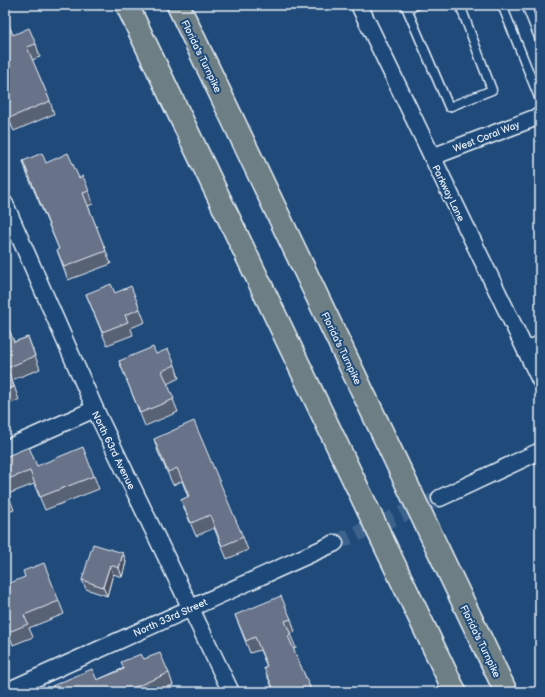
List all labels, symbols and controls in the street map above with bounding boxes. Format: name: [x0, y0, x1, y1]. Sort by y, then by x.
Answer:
street label: Florida's Turnpike: [178, 18, 224, 95]
street label: West Coral Way: [451, 119, 522, 155]
street label: Parkway Lane: [429, 163, 467, 224]
street label: Florida's Turnpike: [318, 310, 364, 387]
street label: North 63rd Avenue: [89, 409, 137, 492]
street label: North 33rd Street: [132, 596, 209, 640]
street label: Florida's Turnpike: [457, 603, 503, 680]

